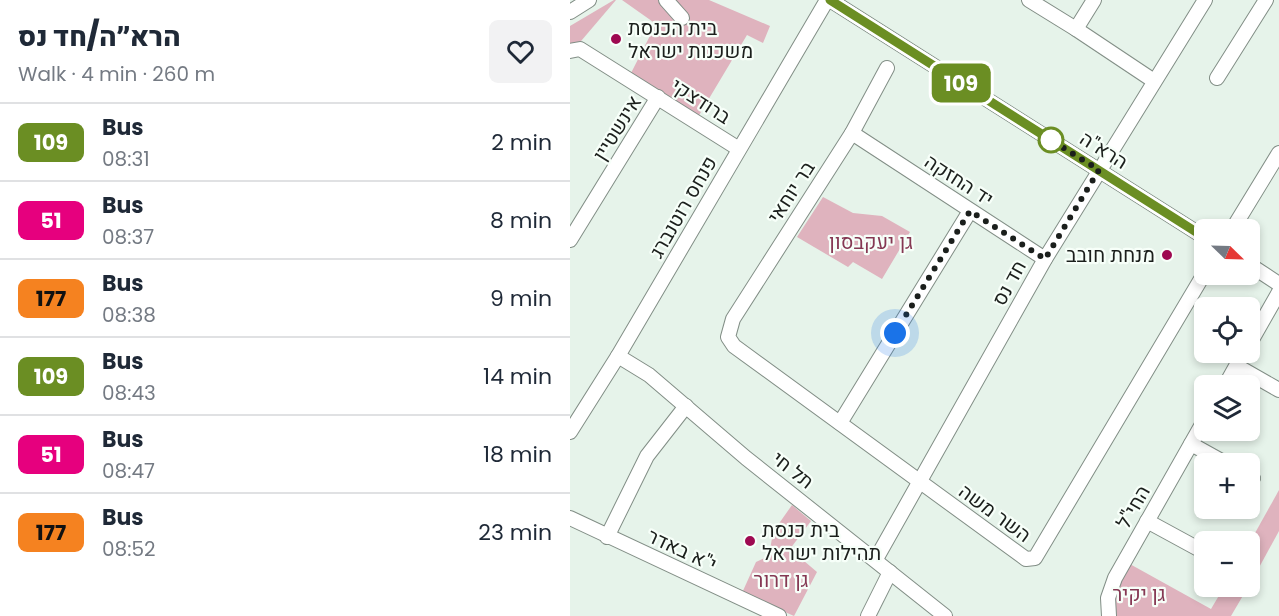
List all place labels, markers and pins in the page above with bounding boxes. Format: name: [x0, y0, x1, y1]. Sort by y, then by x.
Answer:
place label: בית הכנסת משכנות ישראל: [628, 14, 753, 65]
marker: בית הכנסת משכנות ישראל: [609, 32, 623, 46]
unlabelled marker: [1038, 127, 1064, 153]
place label: מנחת חובב: [1066, 241, 1155, 269]
marker: מנחת חובב: [1160, 248, 1174, 262]
place label: בית כנסת תהילות ישראל: [762, 516, 881, 567]
marker: בית כנסת תהילות ישראל: [743, 534, 757, 548]

